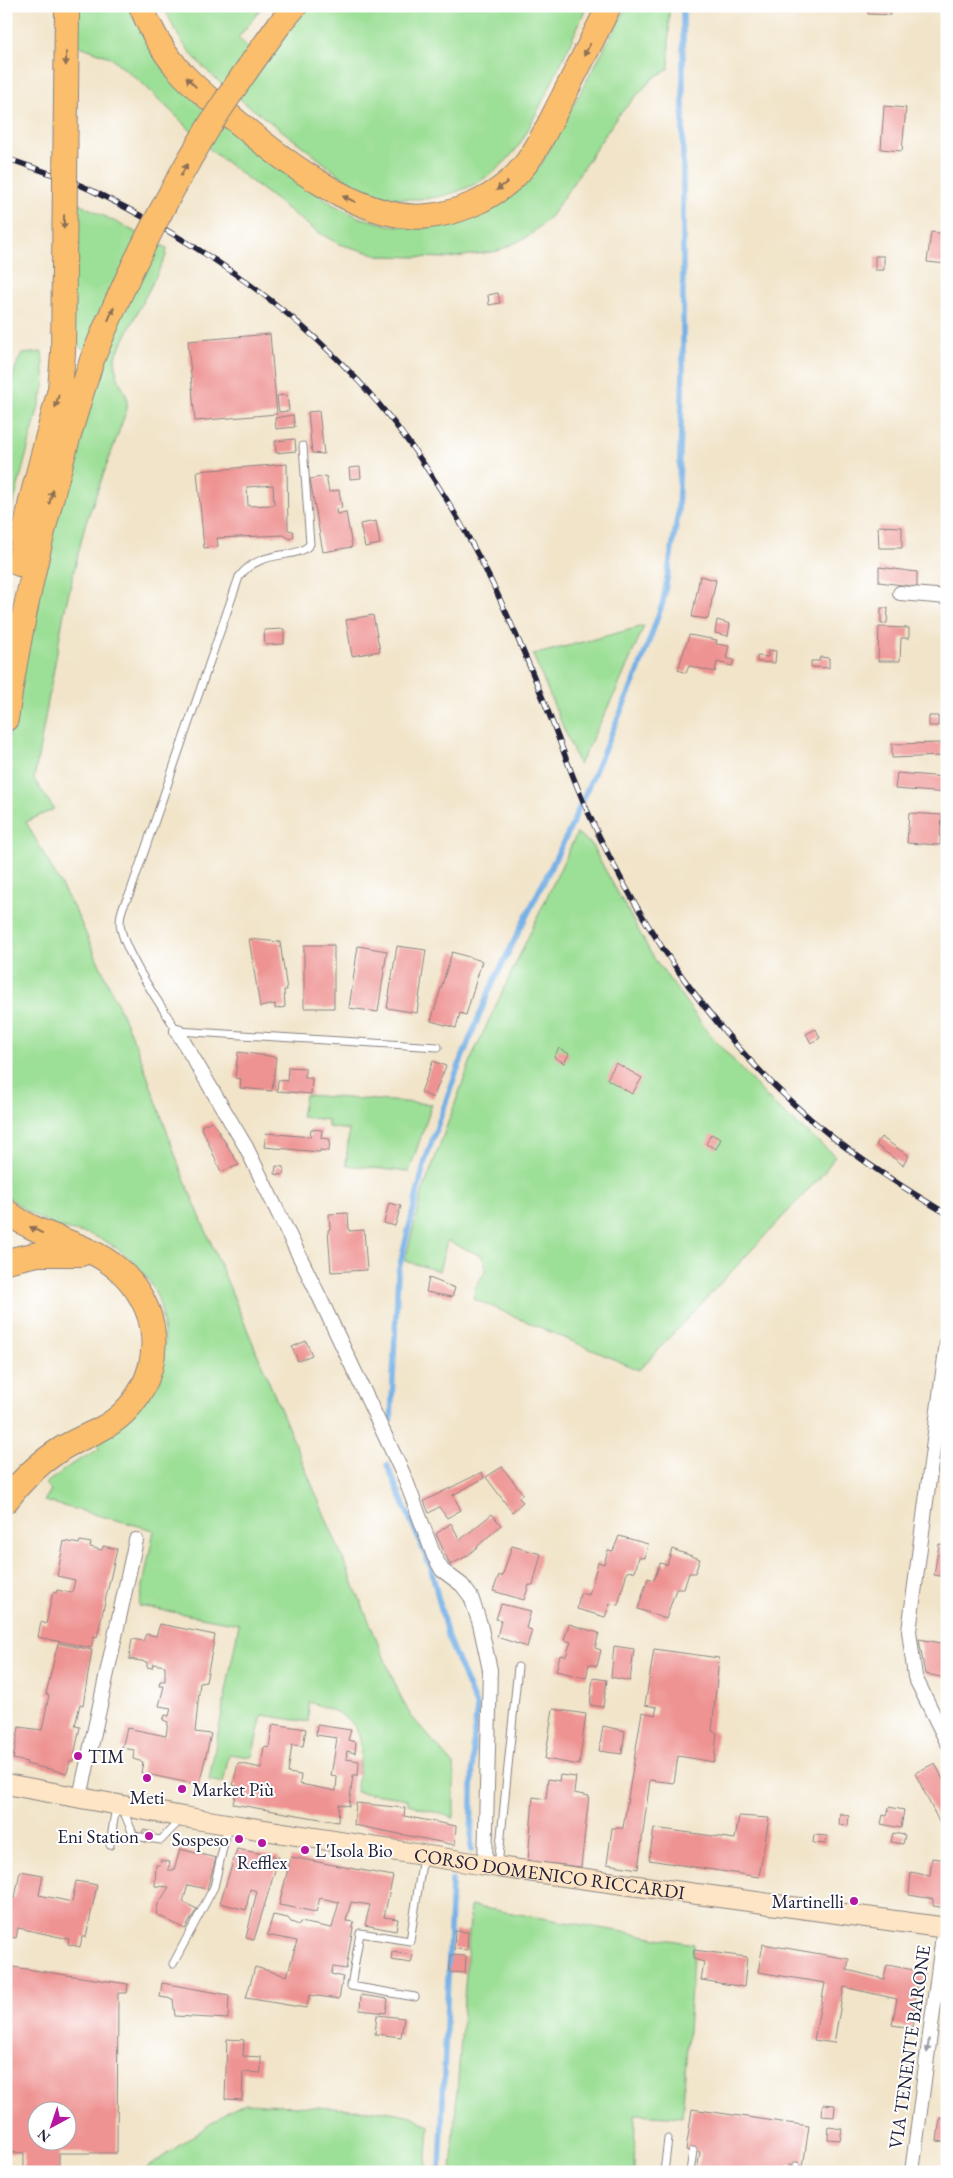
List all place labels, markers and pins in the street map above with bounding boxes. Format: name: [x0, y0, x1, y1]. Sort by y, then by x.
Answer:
place label: TIM: [88, 1744, 124, 1769]
marker: TIM: [72, 1750, 84, 1762]
marker: Meti: [141, 1772, 153, 1784]
place label: Market Più: [192, 1777, 274, 1802]
marker: Market Più: [176, 1783, 188, 1795]
place label: Meti: [130, 1785, 165, 1810]
place label: Eni Station: [57, 1824, 139, 1849]
place label: Sospeso: [172, 1827, 229, 1852]
marker: Eni Station: [143, 1830, 155, 1842]
marker: Sospeso: [233, 1833, 245, 1845]
marker: Refflex: [256, 1837, 268, 1849]
place label: L'Isola Bio: [315, 1838, 393, 1863]
marker: L'Isola Bio: [299, 1844, 311, 1856]
place label: Refflex: [237, 1850, 288, 1875]
place label: Martinelli: [771, 1889, 844, 1914]
marker: Martinelli: [848, 1895, 860, 1907]

